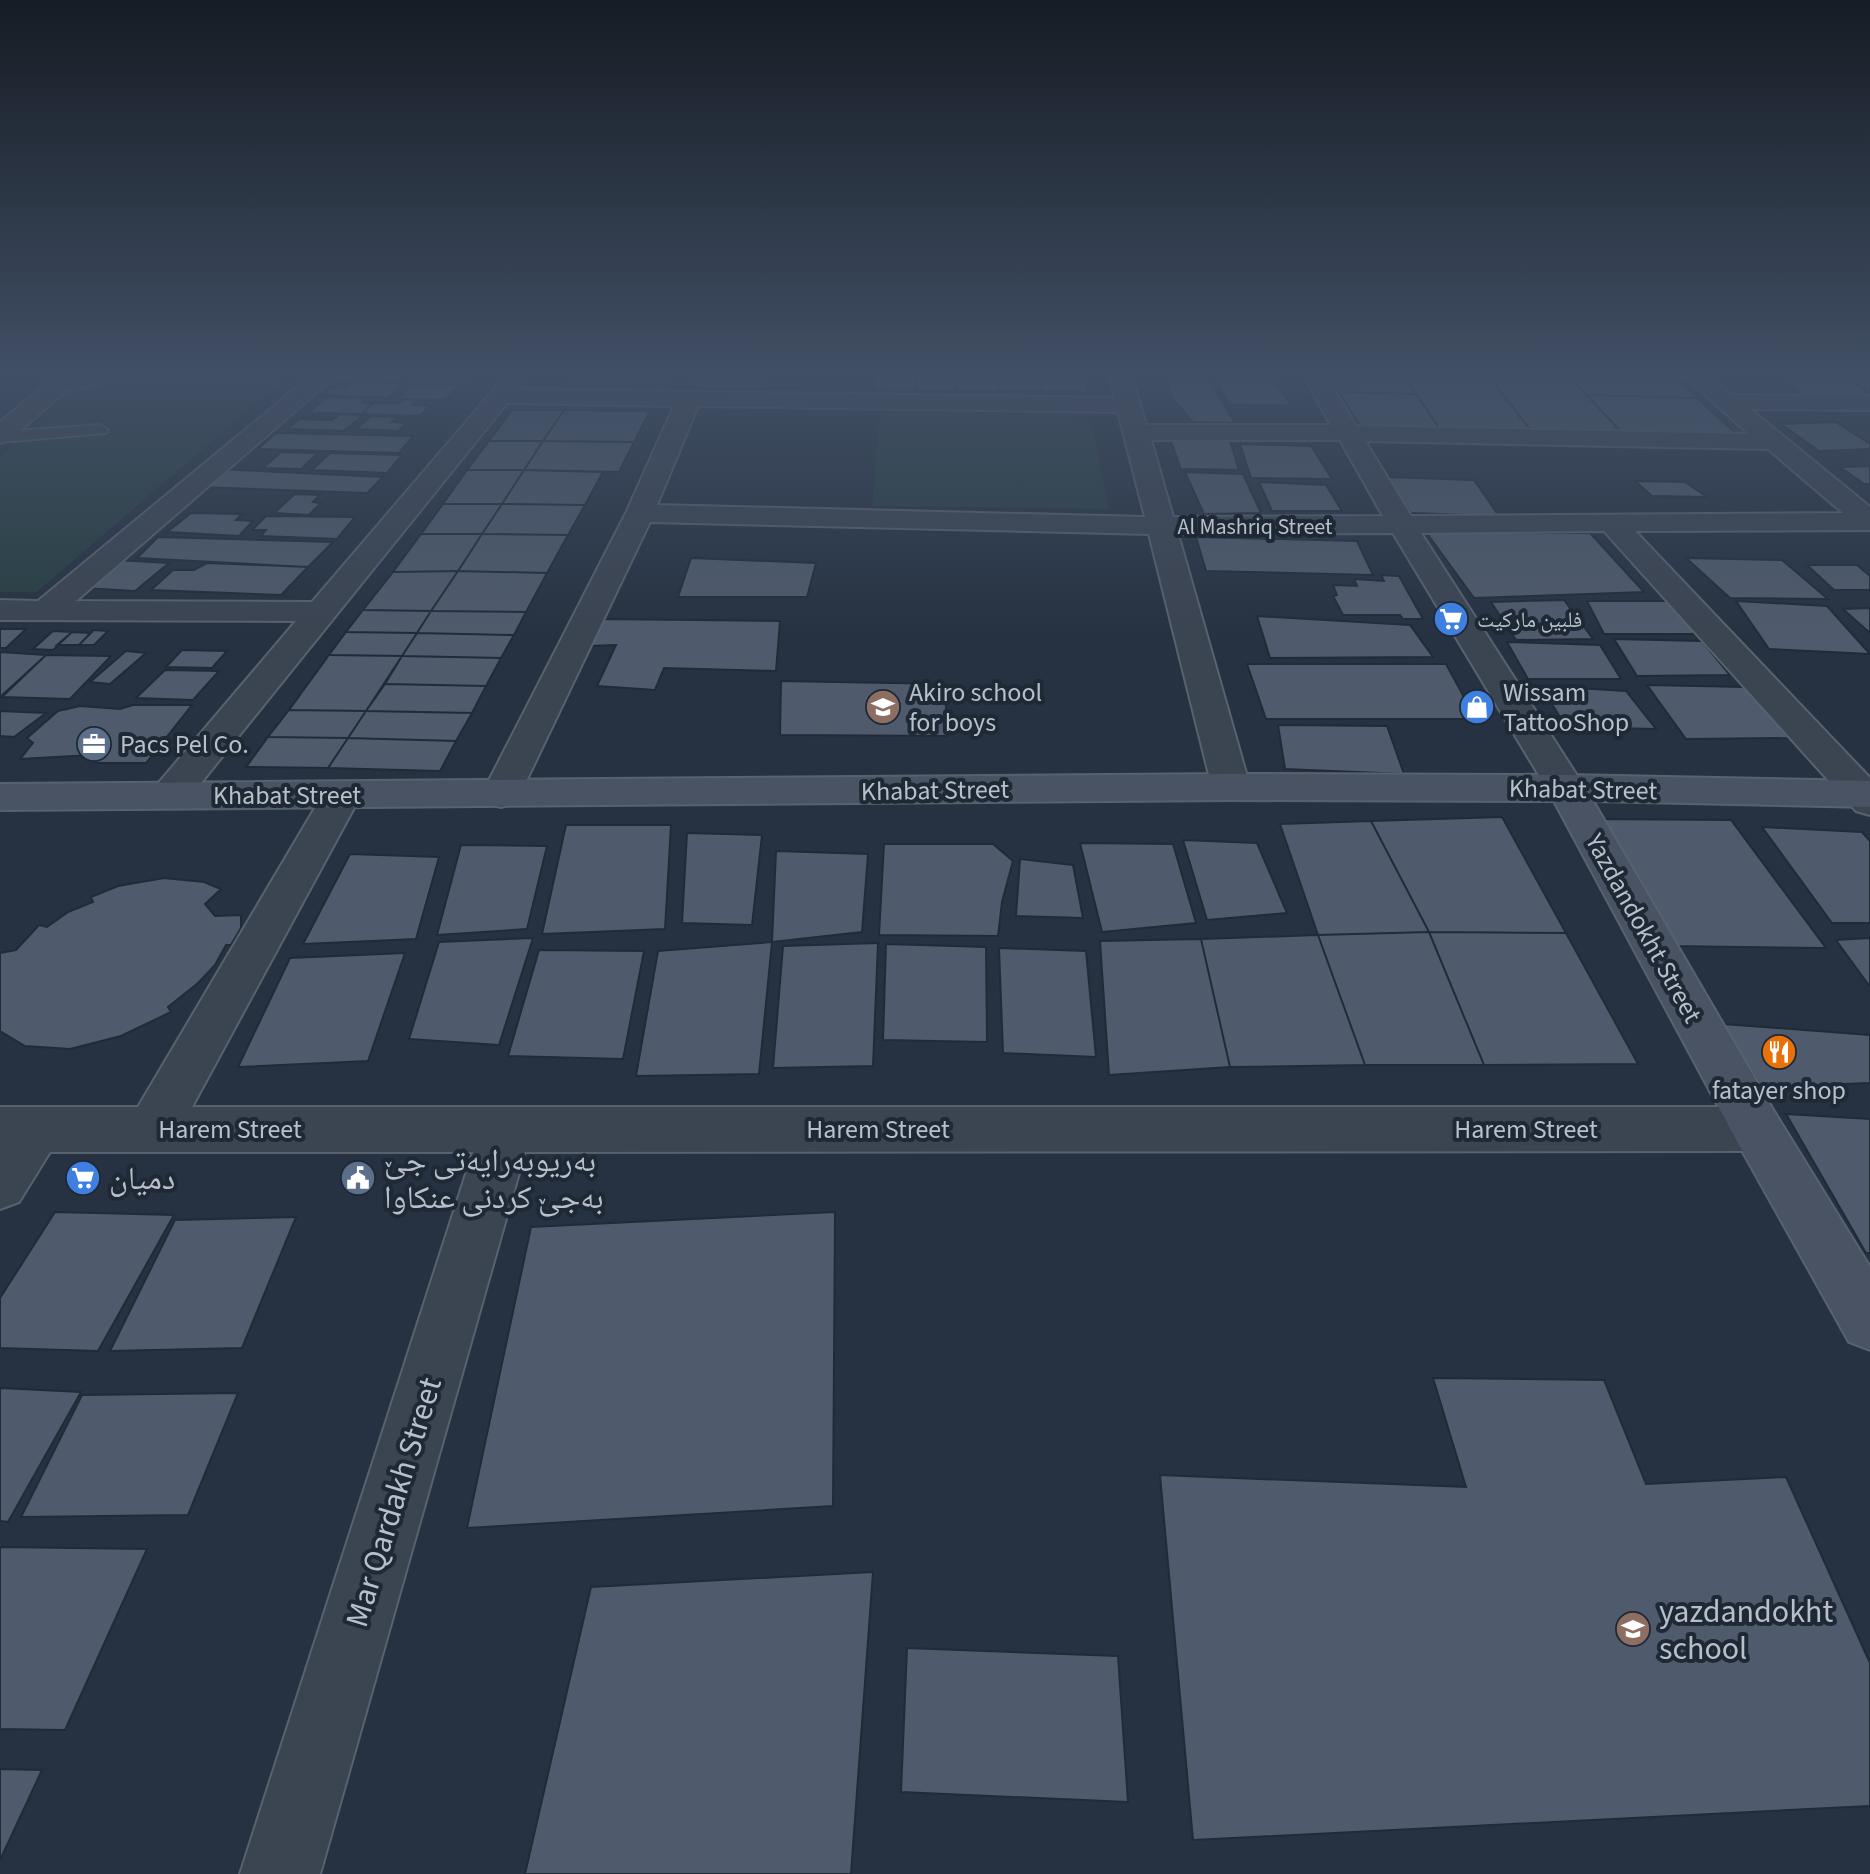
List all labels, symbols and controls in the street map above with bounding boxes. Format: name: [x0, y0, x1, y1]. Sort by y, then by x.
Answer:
street label: Al Mashriq Street: [1178, 511, 1333, 543]
supermarket icon: فلبين ماركيت: [1432, 600, 1470, 638]
place label: فلبين ماركيت: [1477, 604, 1582, 636]
place label: Akiro school for boys: [909, 674, 1042, 741]
place label: Wissam TattooShop: [1503, 674, 1629, 741]
school or university icon: Akiro school for boys: [864, 688, 902, 726]
shop icon: Wissam TattooShop: [1458, 688, 1496, 726]
office icon: Pacs Pel Co.: [75, 725, 113, 763]
place label: Pacs Pel Co.: [120, 726, 249, 763]
street label: Khabat Street: [1509, 770, 1658, 809]
street label: Khabat Street: [861, 771, 1010, 810]
street label: Khabat Street: [213, 777, 361, 814]
street label: Yazdandokht Street: [1576, 826, 1711, 1030]
restaurant icon: fatayer shop: [1760, 1033, 1798, 1071]
place label: fatayer shop: [1712, 1072, 1846, 1109]
street label: Harem Street: [158, 1111, 302, 1148]
street label: Harem Street: [806, 1111, 950, 1148]
street label: Harem Street: [1454, 1111, 1598, 1148]
place label: بەریوبەرایەتی جێ بەجێ کردنی عنکاوا: [384, 1138, 604, 1221]
place label: دميان: [109, 1156, 175, 1202]
supermarket icon: دميان: [64, 1159, 102, 1197]
public building icon: بەریوبەرایەتی جێ بەجێ کردنی عنکاوا: [339, 1159, 377, 1197]
street label: Mar Qardakh Street: [334, 1372, 454, 1633]
place label: yazdandokht school: [1659, 1589, 1833, 1672]
school or university icon: yazdandokht school: [1614, 1610, 1652, 1648]

